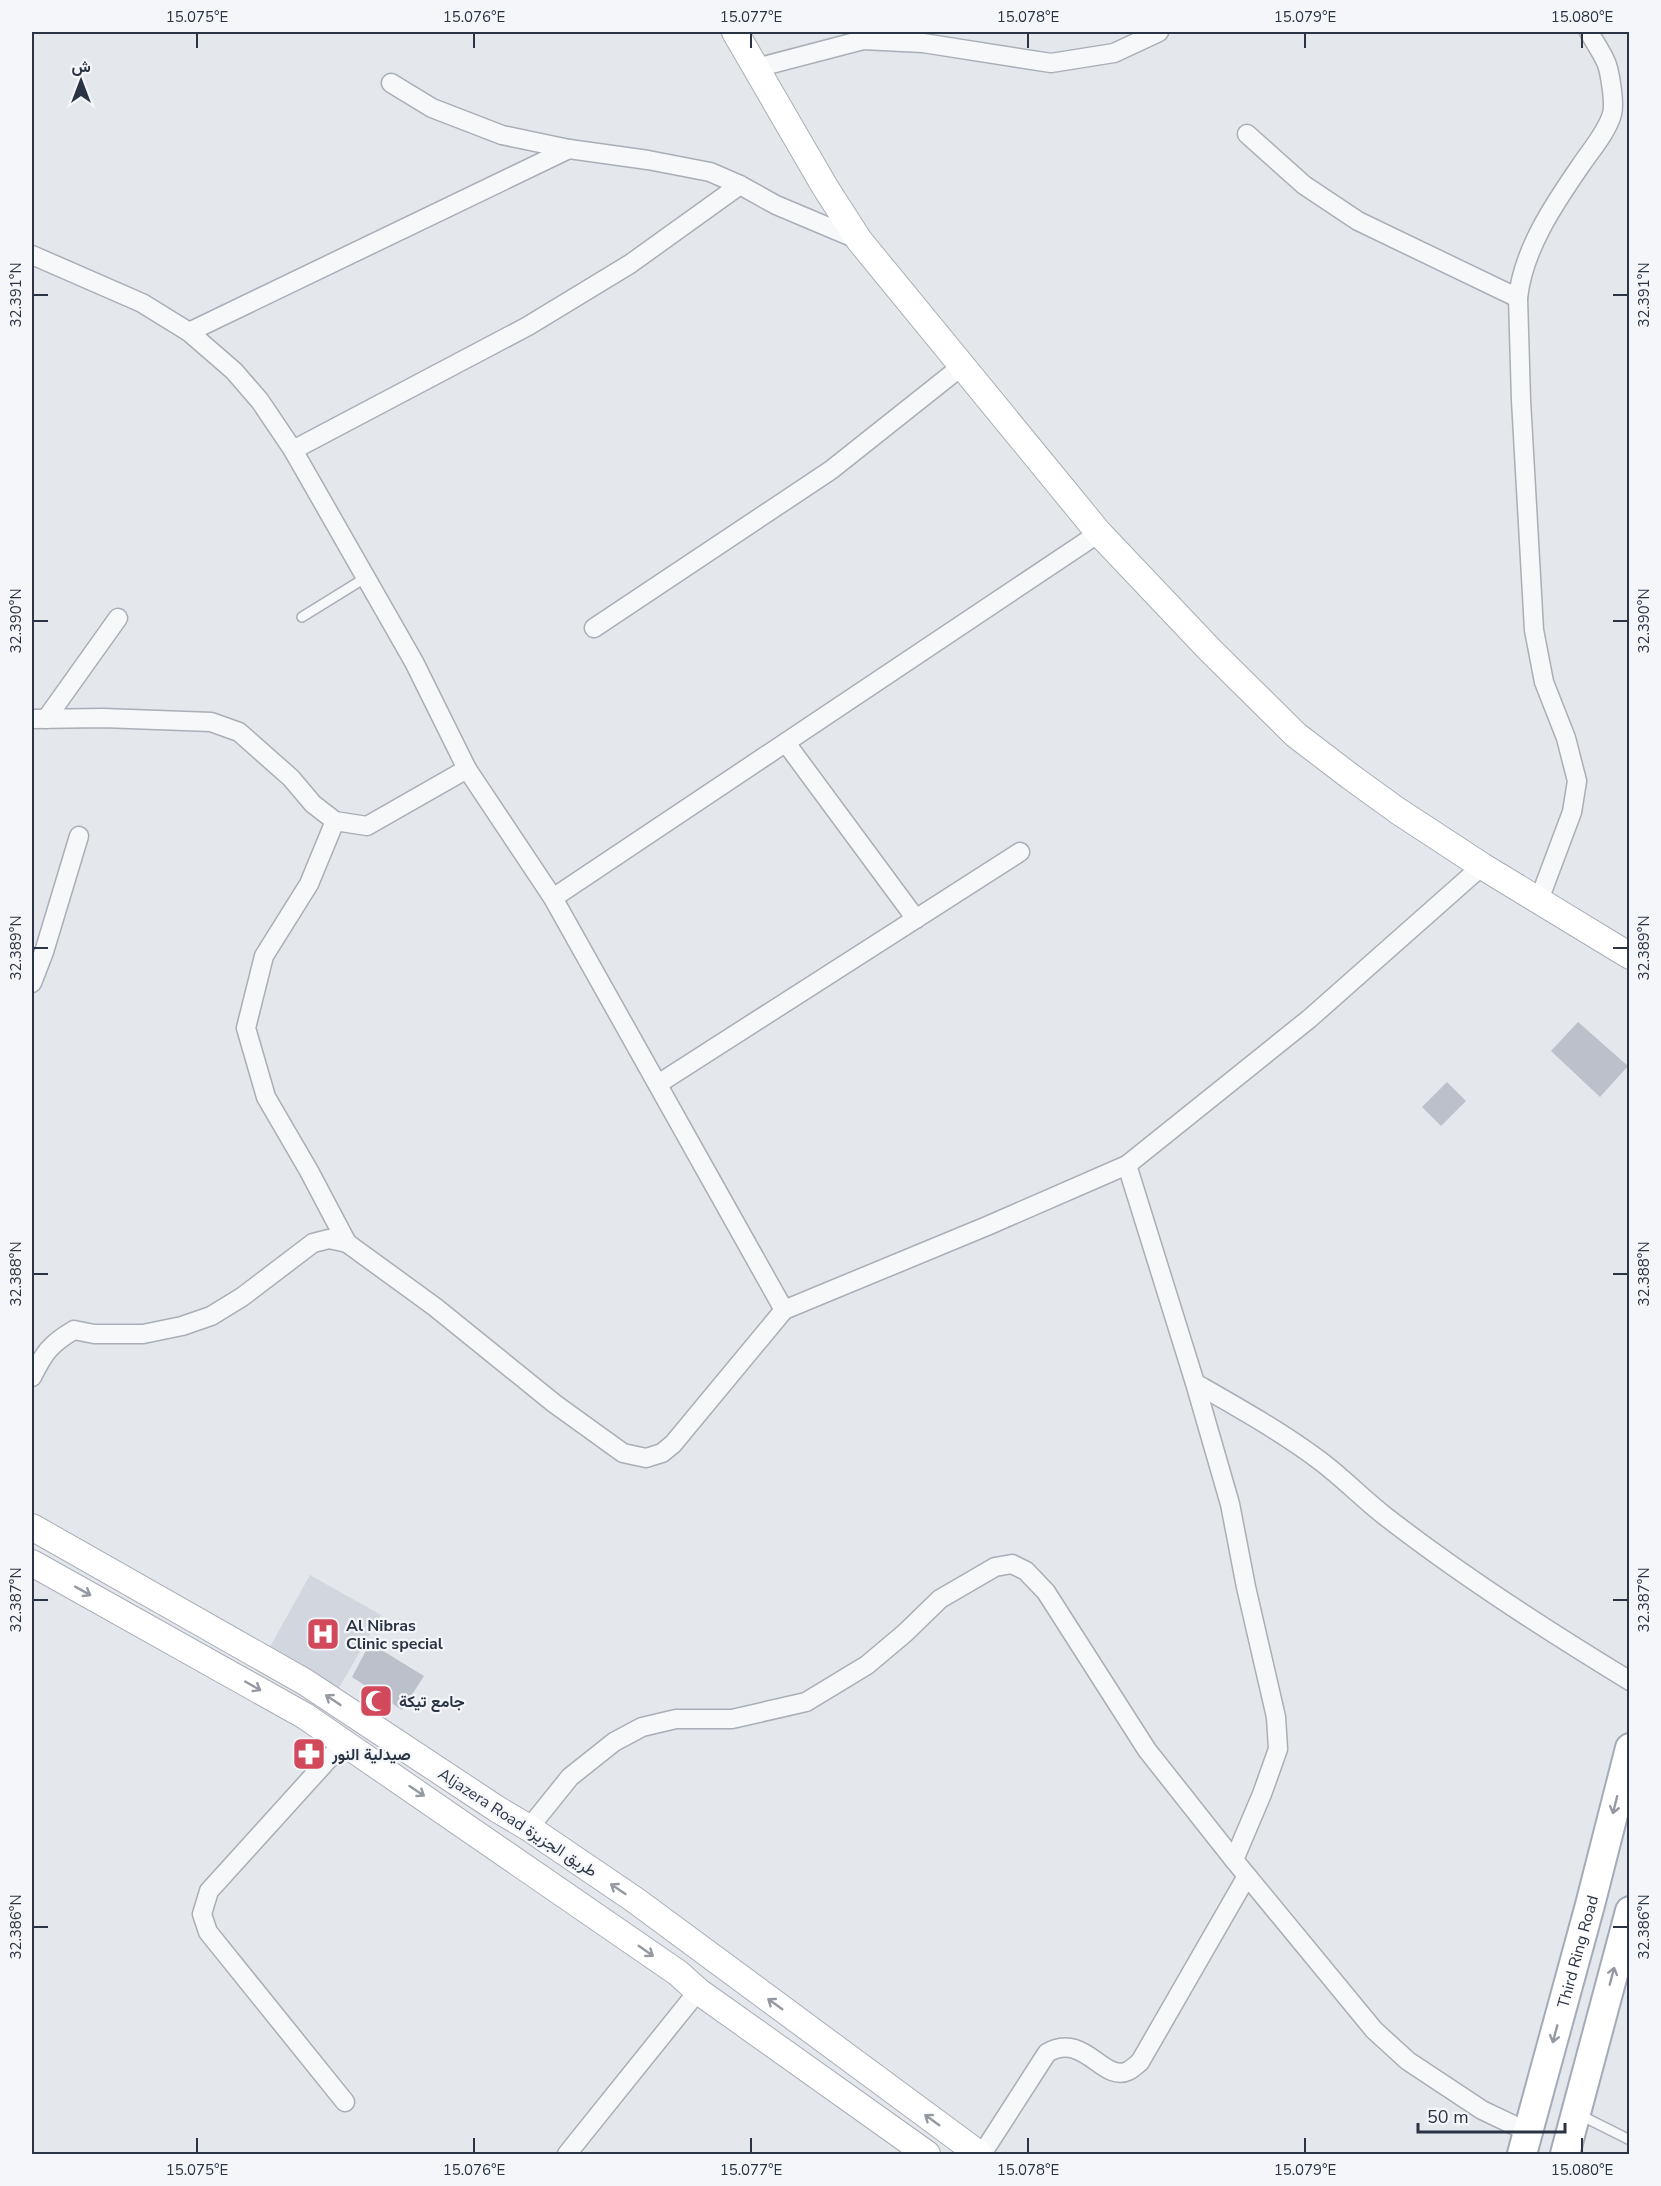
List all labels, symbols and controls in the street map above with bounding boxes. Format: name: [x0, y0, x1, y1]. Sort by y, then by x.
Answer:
text: 15.075°E: [166, 7, 228, 27]
text: 15.076°E: [443, 7, 505, 27]
text: 15.077°E: [720, 7, 782, 27]
text: 15.078°E: [997, 7, 1059, 27]
text: 15.079°E: [1274, 7, 1336, 27]
text: 15.080°E: [1551, 7, 1613, 27]
north arrow: [51, 51, 111, 111]
text: ش: [71, 56, 91, 78]
text: 32.391°N: [6, 262, 26, 328]
text: 32.391°N: [1634, 262, 1654, 328]
text: 32.390°N: [6, 588, 26, 654]
text: 32.390°N: [1634, 588, 1654, 654]
text: 32.389°N: [6, 915, 26, 981]
text: 32.389°N: [1634, 915, 1654, 981]
text: 32.388°N: [6, 1241, 26, 1307]
text: 32.388°N: [1634, 1241, 1654, 1307]
text: 32.387°N: [6, 1567, 26, 1633]
text: 32.387°N: [1634, 1567, 1654, 1633]
one-way arrow: [74, 1585, 91, 1597]
place label: Al Nibras Clinic special: [346, 1615, 443, 1655]
hospital icon: Al Nibras Clinic special: [305, 1616, 341, 1652]
one-way arrow: [244, 1680, 261, 1692]
mosque icon: جامع تيكة: [358, 1683, 394, 1719]
place label: جامع تيكة: [399, 1691, 465, 1713]
one-way arrow: [325, 1694, 342, 1706]
pharmacy icon: صيدلية النور: [291, 1736, 327, 1772]
place label: صيدلية النور: [331, 1744, 411, 1766]
street label: Aljazera Road طريق الجزيزة: [434, 1763, 601, 1883]
one-way arrow: [408, 1786, 425, 1798]
one-way arrow: [1608, 1795, 1620, 1814]
one-way arrow: [610, 1883, 627, 1895]
street label: Third Ring Road: [1552, 1893, 1604, 2010]
text: 32.386°N: [6, 1894, 26, 1960]
text: 32.386°N: [1634, 1894, 1654, 1960]
one-way arrow: [638, 1945, 654, 1957]
one-way arrow: [1607, 1967, 1619, 1986]
one-way arrow: [768, 1998, 784, 2010]
one-way arrow: [1549, 2024, 1560, 2043]
scale bar: [1418, 2096, 1565, 2134]
text: 50 m: [1427, 2105, 1469, 2129]
one-way arrow: [925, 2114, 941, 2126]
text: 15.075°E: [166, 2160, 228, 2180]
text: 15.076°E: [443, 2160, 505, 2180]
text: 15.077°E: [720, 2160, 782, 2180]
text: 15.078°E: [997, 2160, 1059, 2180]
text: 15.079°E: [1274, 2160, 1336, 2180]
text: 15.080°E: [1551, 2160, 1613, 2180]

